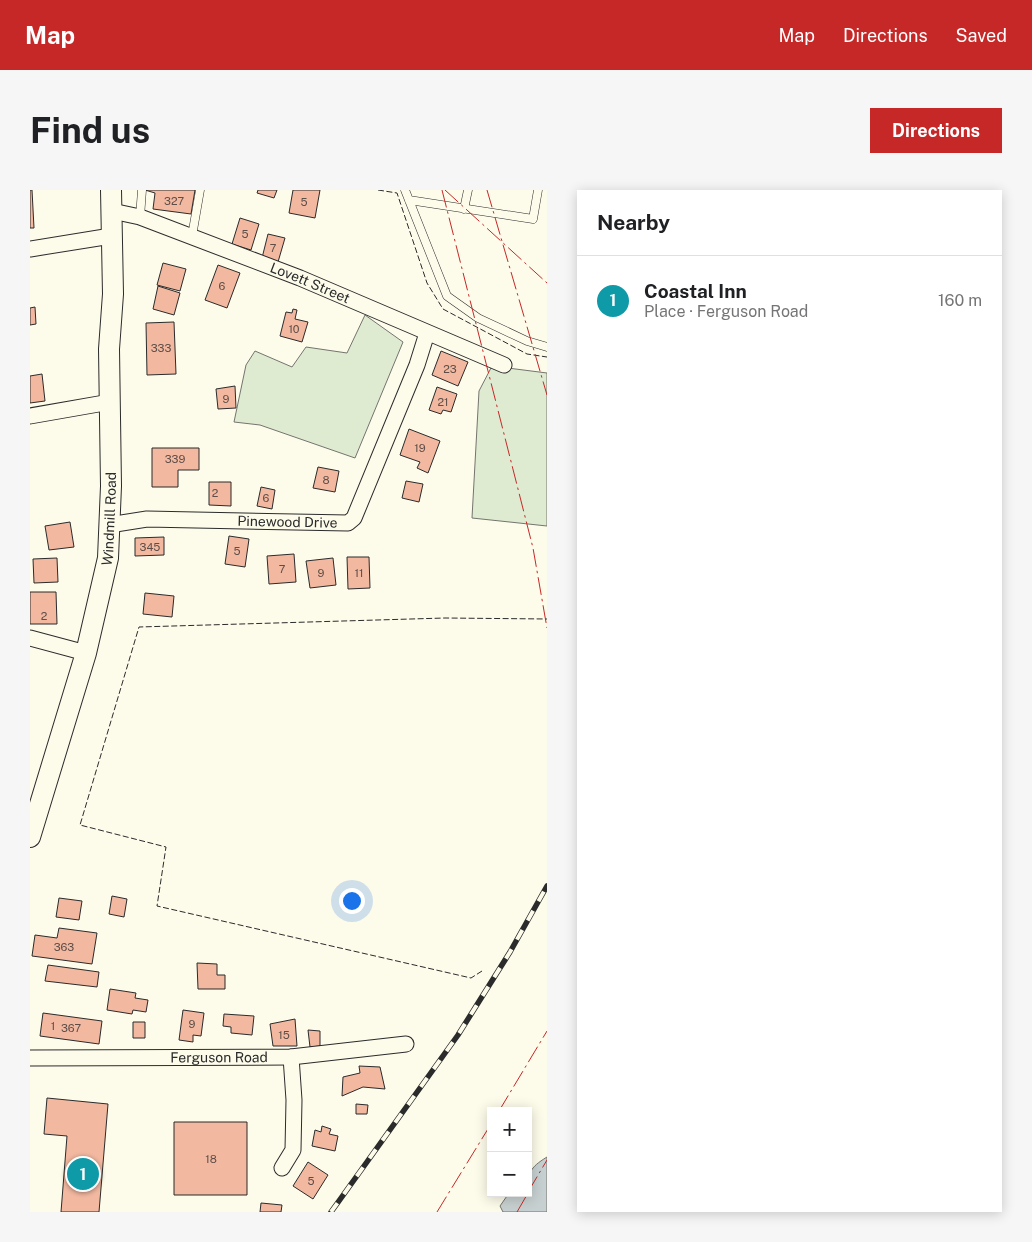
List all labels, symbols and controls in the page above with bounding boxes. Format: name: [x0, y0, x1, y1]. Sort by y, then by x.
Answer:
text: Map: [25, 21, 75, 49]
text: Map: [778, 25, 815, 46]
text: Directions: [843, 25, 928, 46]
text: Saved: [956, 25, 1007, 46]
button: Directions: [870, 108, 1002, 153]
text: Find us: [30, 110, 150, 151]
house number: 327: [164, 195, 184, 207]
house number: 5: [300, 196, 308, 208]
text: Nearby: [597, 210, 670, 235]
house number: 5: [241, 228, 249, 240]
house number: 7: [270, 242, 277, 254]
street label: Lovett Street: [268, 259, 352, 306]
house number: 6: [219, 280, 226, 292]
text: Coastal Inn: [644, 280, 747, 302]
text: 1: [610, 291, 616, 310]
text: 160 m: [938, 291, 982, 310]
text: Place · Ferguson Road: [644, 302, 808, 321]
house number: 10: [288, 323, 300, 335]
house number: 333: [151, 342, 171, 354]
house number: 23: [443, 363, 457, 375]
house number: 9: [223, 393, 230, 405]
house number: 21: [437, 396, 449, 408]
house number: 19: [414, 442, 426, 454]
house number: 339: [165, 453, 185, 465]
street label: Windmill Road: [98, 472, 119, 567]
house number: 8: [322, 474, 330, 486]
house number: 2: [212, 487, 219, 499]
house number: 6: [263, 492, 270, 504]
street label: Pinewood Drive: [237, 513, 338, 531]
house number: 345: [140, 541, 160, 553]
house number: 5: [233, 545, 241, 557]
house number: 7: [279, 563, 286, 575]
house number: 9: [318, 567, 325, 579]
house number: 11: [355, 567, 363, 579]
house number: 2: [41, 610, 48, 622]
your location: [339, 888, 365, 914]
house number: 363: [54, 941, 74, 953]
house number: 9: [189, 1018, 196, 1030]
house number: 1: [51, 1020, 55, 1032]
house number: 367: [61, 1022, 81, 1034]
house number: 15: [278, 1029, 290, 1041]
street label: Ferguson Road: [170, 1049, 268, 1065]
map controls: [487, 1107, 532, 1197]
button: +: [487, 1107, 532, 1152]
button: −: [487, 1152, 532, 1197]
house number: 18: [205, 1153, 217, 1165]
pin: 1: [67, 1155, 99, 1193]
house number: 5: [307, 1175, 315, 1187]

